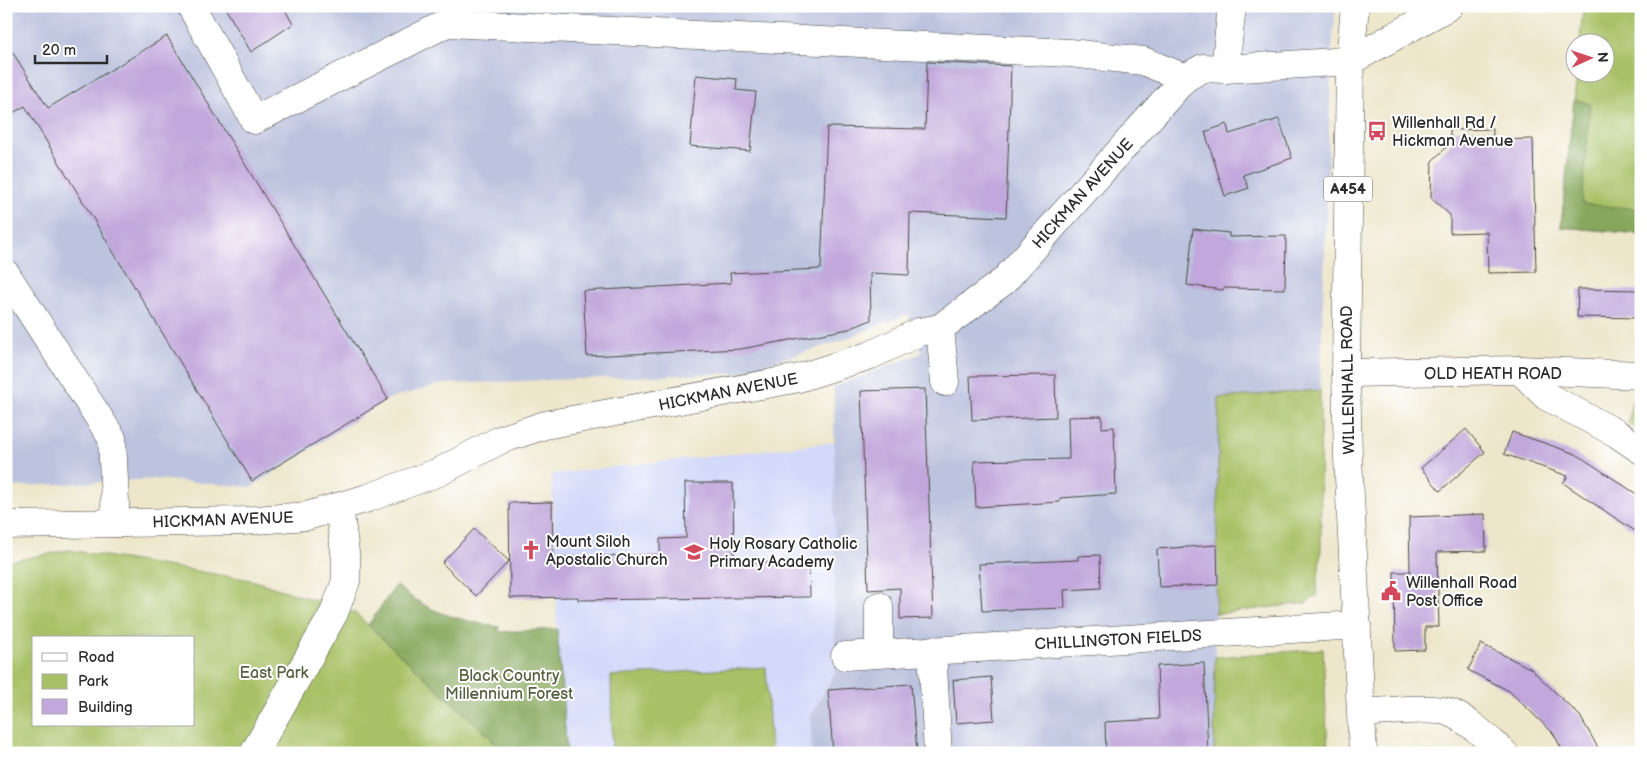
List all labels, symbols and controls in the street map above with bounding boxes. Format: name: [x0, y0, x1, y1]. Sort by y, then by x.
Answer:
scale bar: [35, 32, 108, 64]
north arrow: [1564, 32, 1614, 82]
text: 20 m: [42, 41, 76, 60]
text: N: [1594, 52, 1611, 63]
place label: Willenhall Rd / Hickman Avenue: [1392, 114, 1514, 151]
bus stop icon: Willenhall Rd / Hickman Avenue: [1366, 120, 1388, 142]
street label: HICKMAN AVENUE: [1029, 135, 1137, 253]
road number: A454: [1324, 176, 1372, 202]
street label: WILLENHALL ROAD: [1338, 305, 1359, 455]
street label: OLD HEATH ROAD: [1424, 365, 1562, 384]
street label: HICKMAN AVENUE: [657, 370, 800, 415]
street label: HICKMAN AVENUE: [152, 509, 294, 532]
place label: Mount Siloh Apostalic Church: [546, 533, 668, 570]
place label: Holy Rosary Catholic Primary Academy: [709, 535, 858, 572]
church icon: Mount Siloh Apostalic Church: [520, 539, 542, 561]
school or university icon: Holy Rosary Catholic Primary Academy: [683, 541, 705, 563]
place label: Willenhall Road Post Office: [1406, 574, 1517, 611]
public building icon: Willenhall Road Post Office: [1380, 580, 1402, 602]
street label: CHILLINGTON FIELDS: [1034, 627, 1202, 654]
legend: [32, 636, 195, 726]
text: Road: [78, 648, 114, 667]
park label: East Park: [240, 664, 309, 683]
park label: Black Country Millennium Forest: [445, 667, 573, 704]
text: Park: [78, 672, 109, 691]
text: Building: [78, 698, 133, 717]

